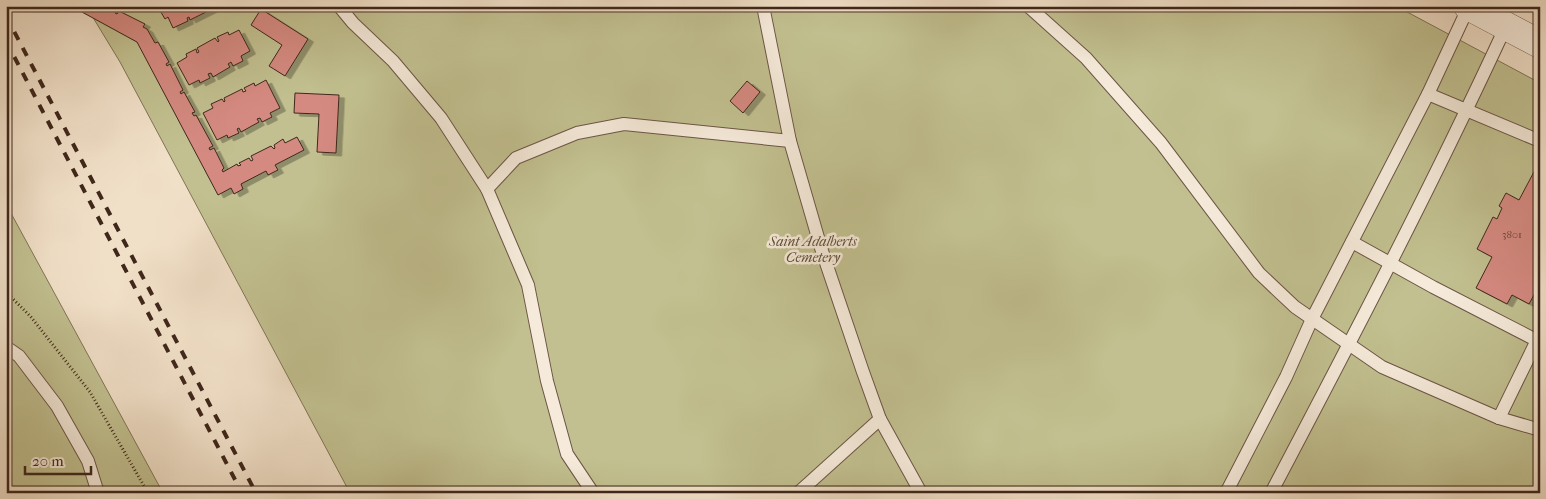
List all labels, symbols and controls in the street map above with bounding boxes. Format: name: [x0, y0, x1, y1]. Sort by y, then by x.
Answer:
house number: 3801: [1502, 228, 1522, 241]
park label: Saint Adalberts Cemetery: [768, 233, 858, 266]
scale bar: [25, 444, 91, 476]
text: 20 m: [32, 452, 64, 470]

